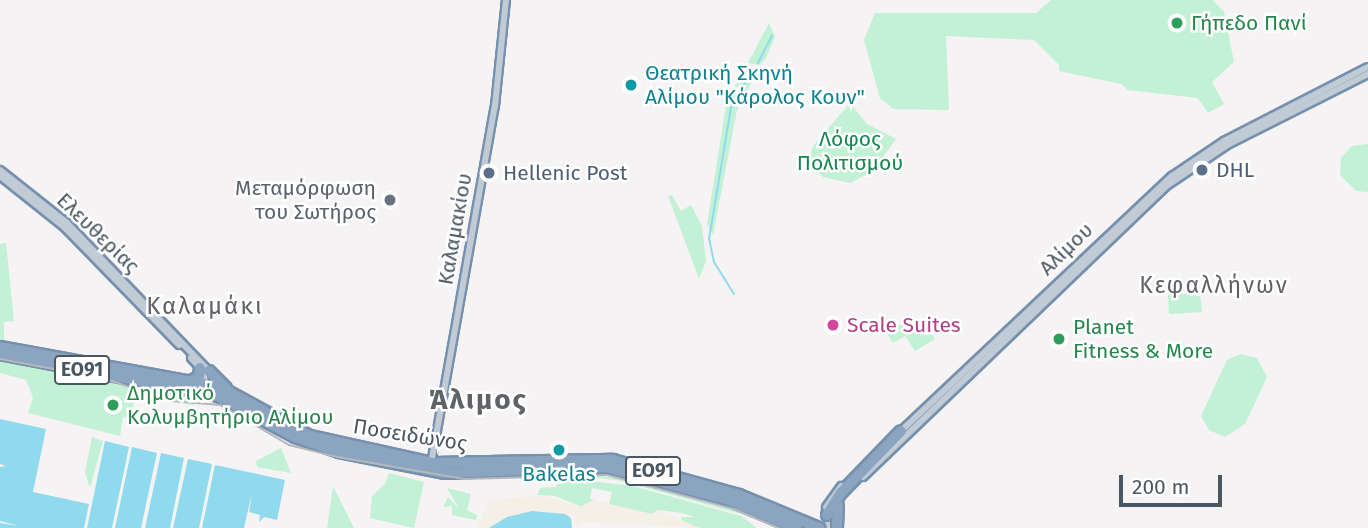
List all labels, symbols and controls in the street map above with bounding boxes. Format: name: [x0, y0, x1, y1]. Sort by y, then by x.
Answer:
place label: Γήπεδο Πανί: [1191, 10, 1307, 36]
marker: Γήπεδο Πανί: [1169, 15, 1185, 31]
place label: Θεατρική Σκηνή Αλίμου "Κάρολος Κουν": [645, 60, 865, 110]
marker: Θεατρική Σκηνή Αλίμου "Κάρολος Κουν": [623, 77, 639, 93]
park label: Λόφος Πολιτισμού: [797, 126, 903, 176]
place label: DHL: [1216, 157, 1254, 183]
place label: Hellenic Post: [503, 160, 627, 186]
marker: DHL: [1194, 162, 1210, 178]
marker: Hellenic Post: [481, 165, 497, 181]
street label: Καλαμακίου: [433, 171, 477, 287]
place label: Μεταμόρφωση του Σωτήρος: [235, 175, 376, 225]
street label: Ελευθερίας: [52, 188, 144, 278]
marker: Μεταμόρφωση του Σωτήρος: [382, 192, 398, 208]
street label: Αλίμου: [1034, 217, 1098, 281]
district label: Κεφαλλήνων: [1140, 271, 1288, 299]
district label: Καλαμάκι: [147, 293, 263, 321]
place label: Scale Suites: [847, 312, 961, 338]
place label: Planet Fitness & More: [1073, 314, 1213, 364]
marker: Scale Suites: [825, 317, 841, 333]
marker: Planet Fitness & More: [1051, 331, 1067, 347]
road number: ΕΟ91: [54, 354, 110, 386]
place label: Δημοτικό Κολυμβητήριο Αλίμου: [127, 380, 333, 430]
district label: Άλιμος: [429, 383, 527, 417]
marker: Δημοτικό Κολυμβητήριο Αλίμου: [105, 397, 121, 413]
street label: Ποσειδώνος: [351, 414, 469, 456]
marker: Bakelas: [551, 442, 567, 458]
road number: ΕΟ91: [625, 456, 681, 486]
place label: Bakelas: [522, 461, 596, 487]
scale bar: [1123, 462, 1226, 506]
text: 200 m: [1132, 474, 1189, 500]

